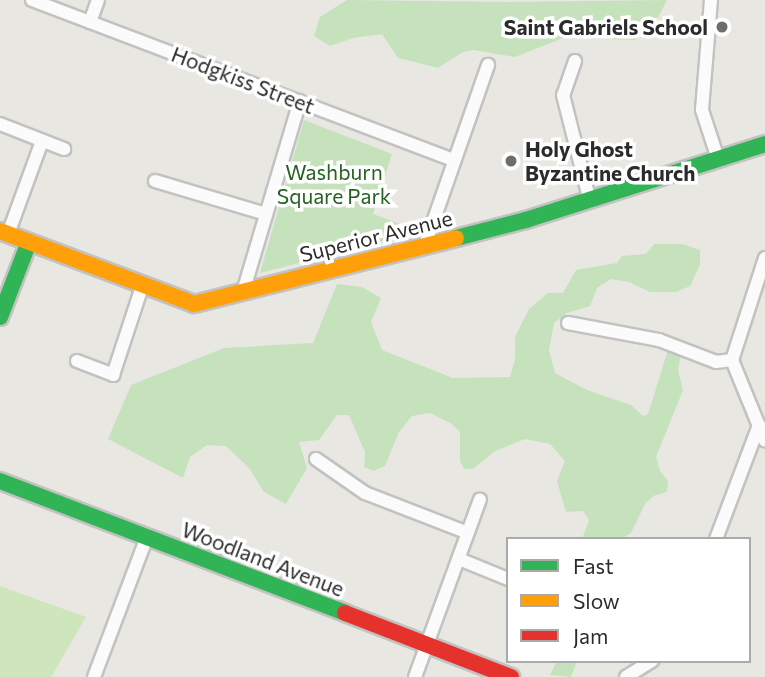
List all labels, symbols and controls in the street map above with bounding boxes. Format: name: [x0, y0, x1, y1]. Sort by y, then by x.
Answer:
place label: Saint Gabriels School: [504, 14, 708, 40]
marker: Saint Gabriels School: [714, 19, 730, 35]
street label: Hodgkiss Street: [168, 41, 318, 119]
place label: Holy Ghost Byzantine Church: [525, 136, 695, 186]
marker: Holy Ghost Byzantine Church: [503, 153, 519, 169]
park label: Washburn Square Park: [277, 159, 391, 209]
street label: Superior Avenue: [297, 205, 455, 267]
street label: Woodland Avenue: [178, 516, 348, 602]
legend: [506, 537, 751, 663]
text: Fast: [573, 553, 614, 578]
text: Slow: [573, 588, 620, 613]
text: Jam: [573, 623, 608, 648]

